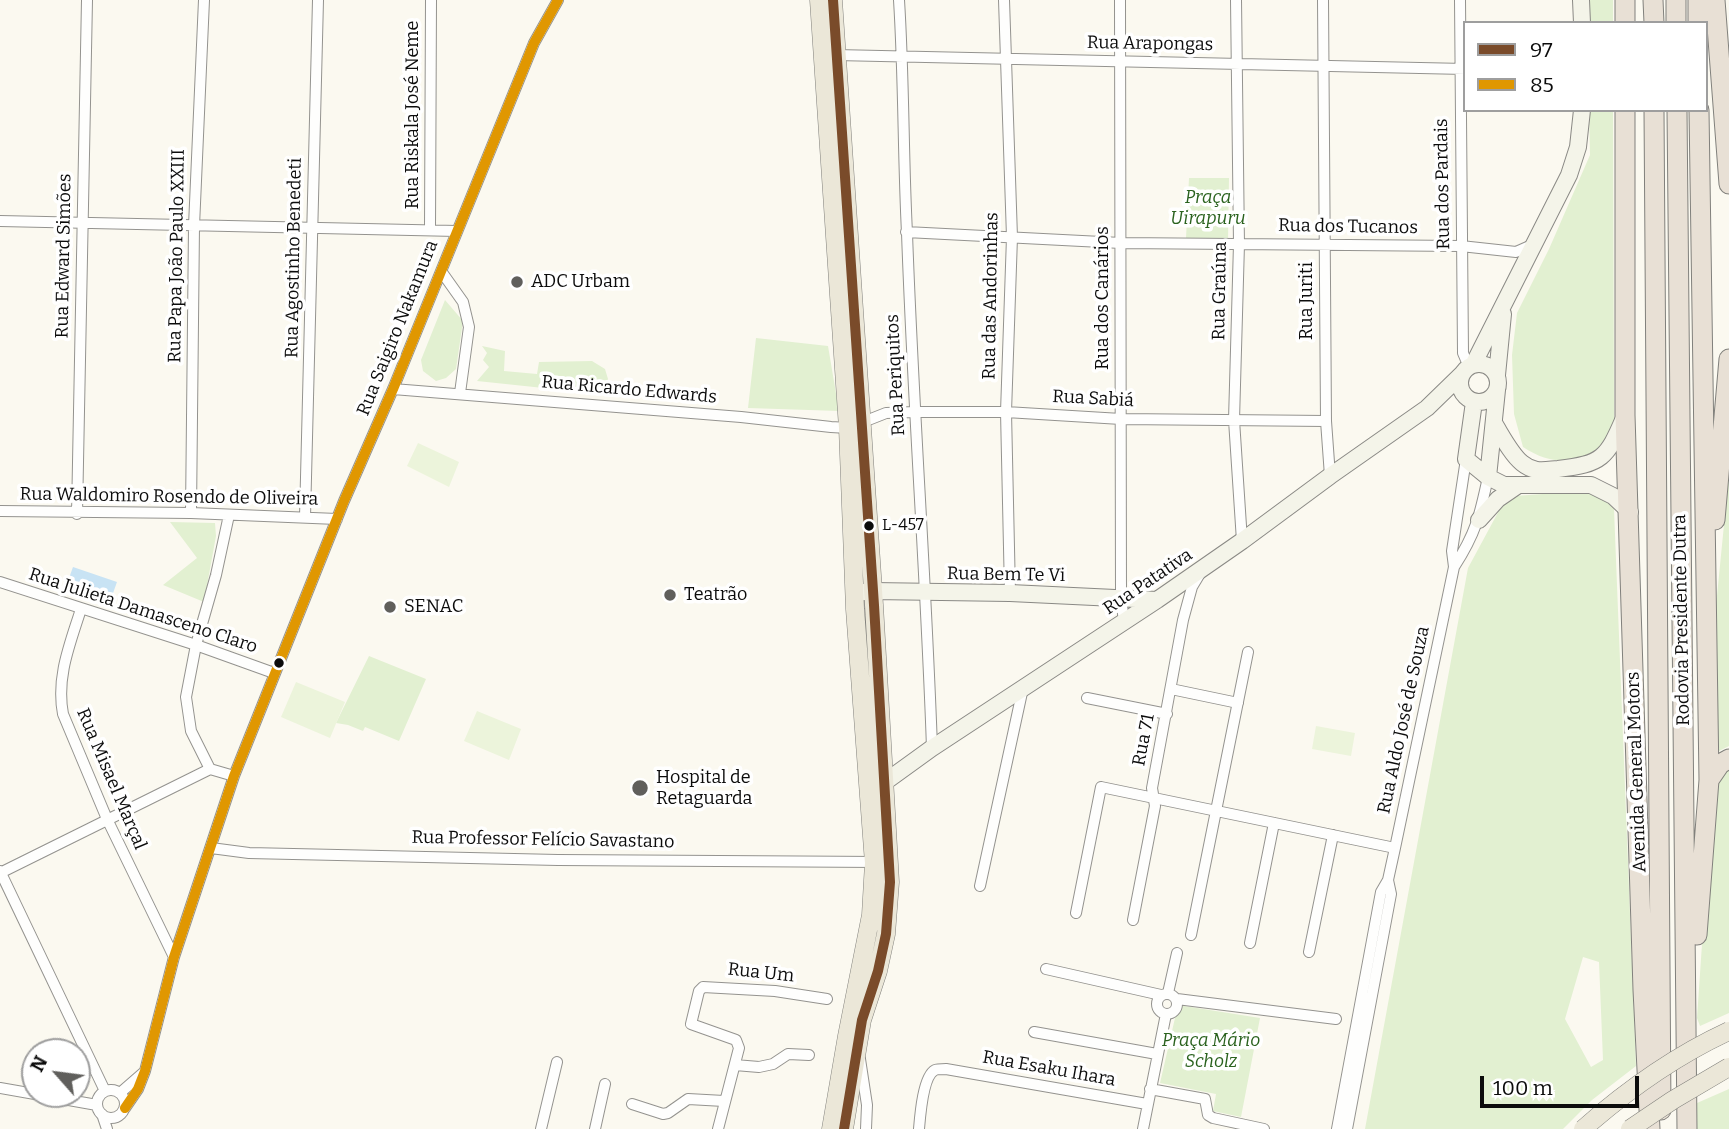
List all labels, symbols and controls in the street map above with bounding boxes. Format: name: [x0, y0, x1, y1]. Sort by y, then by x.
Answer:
street label: Rua Riskala José Neme: [402, 21, 424, 209]
legend: [1463, 21, 1708, 112]
street label: Rua Arapongas: [1087, 32, 1213, 56]
text: 97: [1530, 37, 1553, 63]
text: 85: [1530, 72, 1554, 98]
street label: Rua dos Pardais: [1431, 118, 1455, 250]
street label: Rua Papa João Paulo XXIII: [164, 149, 190, 363]
street label: Rua Agostinho Benedeti: [281, 158, 307, 358]
street label: Rua Edward Simões: [52, 173, 76, 339]
park label: Praça Uirapuru: [1170, 187, 1246, 230]
street label: Rua das Andorinhas: [979, 212, 1003, 380]
street label: Rua dos Tucanos: [1278, 215, 1418, 239]
street label: Rua dos Canários: [1092, 226, 1114, 370]
street label: Rua Saigiro Nakamura: [353, 237, 443, 419]
street label: Rua Graúna: [1208, 241, 1232, 341]
street label: Rua Juriti: [1296, 262, 1318, 340]
place label: ADC Urbam: [531, 271, 630, 293]
marker: ADC Urbam: [509, 274, 525, 290]
street label: Rua Periquitos: [882, 314, 910, 436]
street label: Rua Ricardo Edwards: [540, 372, 718, 408]
street label: Rua Sabiá: [1052, 386, 1134, 412]
street label: Rua Waldomiro Rosendo de Oliveira: [20, 484, 318, 510]
street label: Rodovia Presidente Dutra: [1669, 514, 1695, 726]
place label: L-457: [882, 516, 924, 536]
marker: L-457: [862, 519, 876, 533]
street label: Rua Patativa: [1099, 544, 1197, 620]
street label: Rua Bem Te Vi: [947, 563, 1065, 587]
street label: Rua Julieta Damasceno Claro: [26, 564, 260, 658]
place label: Teatrão: [684, 584, 747, 606]
marker: Teatrão: [662, 587, 678, 603]
place label: SENAC: [404, 596, 463, 618]
marker: SENAC: [382, 599, 398, 615]
street label: Rua Aldo José de Souza: [1374, 624, 1434, 816]
unlabelled marker: [272, 656, 286, 670]
street label: Avenida General Motors: [1623, 671, 1651, 873]
street label: Rua Misael Marçal: [71, 705, 151, 853]
street label: Rua 71: [1128, 712, 1160, 768]
place label: Hospital de Retaguarda: [656, 767, 752, 810]
marker: Hospital de Retaguarda: [630, 778, 650, 798]
street label: Rua Professor Felício Savastano: [411, 827, 675, 853]
street label: Rua Um: [727, 959, 795, 987]
park label: Praça Mário Scholz: [1162, 1030, 1260, 1072]
north arrow: [21, 1038, 91, 1108]
street label: Rua Esaku Ihara: [981, 1047, 1117, 1091]
text: N: [25, 1052, 52, 1076]
scale bar: [1484, 1062, 1643, 1106]
text: 100 m: [1493, 1075, 1553, 1101]

